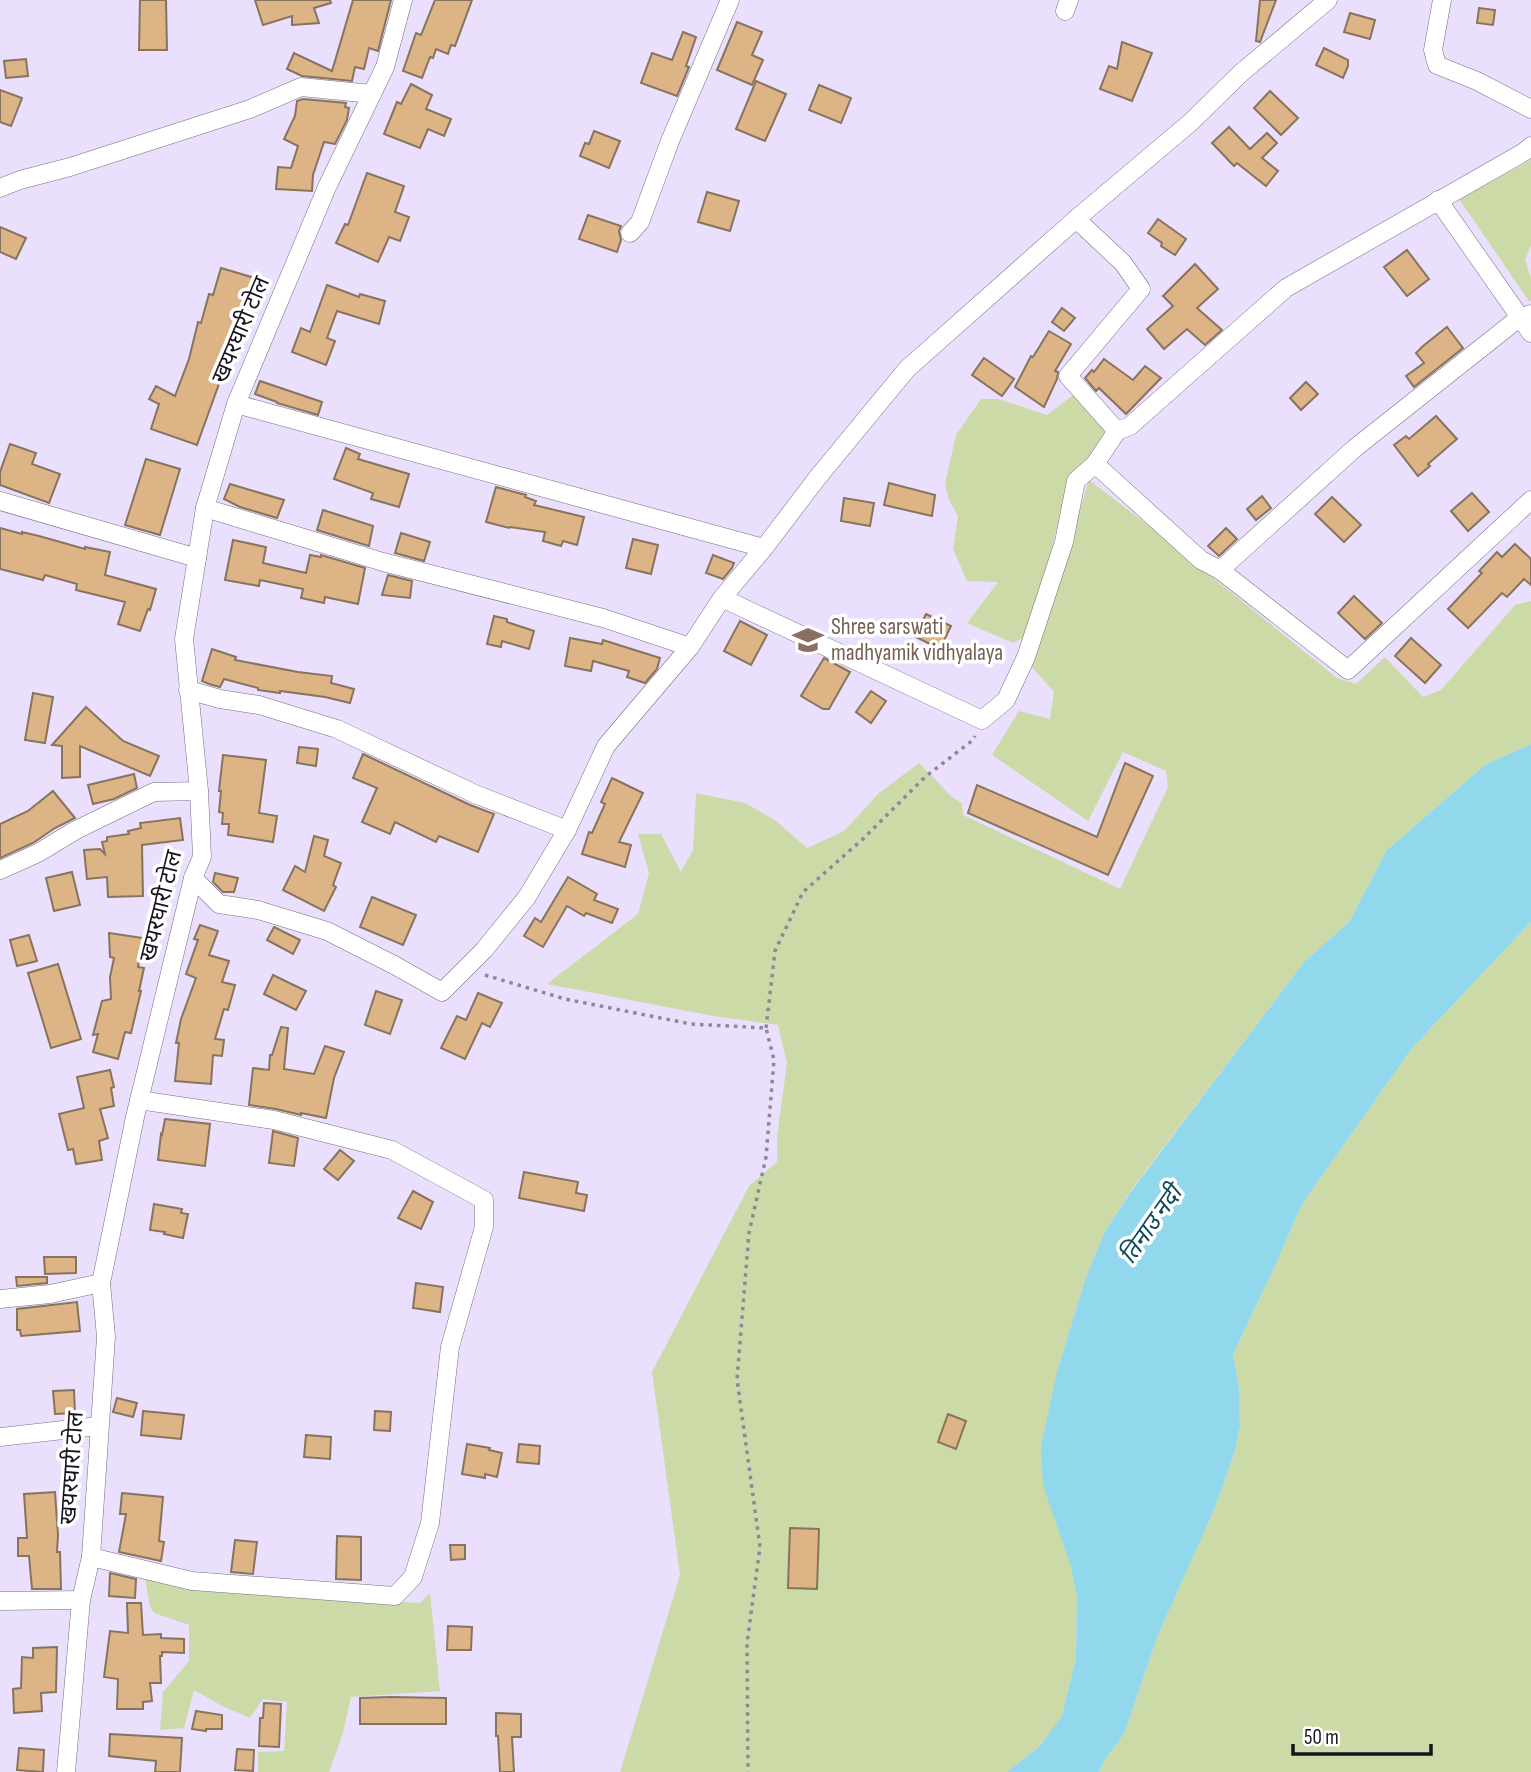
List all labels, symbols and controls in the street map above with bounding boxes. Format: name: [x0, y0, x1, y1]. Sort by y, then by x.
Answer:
street label: खयरघारी टोल: [206, 272, 276, 388]
place label: Shree sarswati madhyamik vidhyalaya: [831, 613, 1003, 667]
school or university icon: Shree sarswati madhyamik vidhyalaya: [791, 623, 825, 657]
street label: खयरघारी टोल: [134, 847, 188, 964]
water label: तिनाउ नदी: [1114, 1176, 1191, 1270]
street label: खयरघारी टोल: [54, 1410, 90, 1525]
scale bar: [1293, 1712, 1431, 1756]
text: 50 m: [1304, 1725, 1339, 1750]

